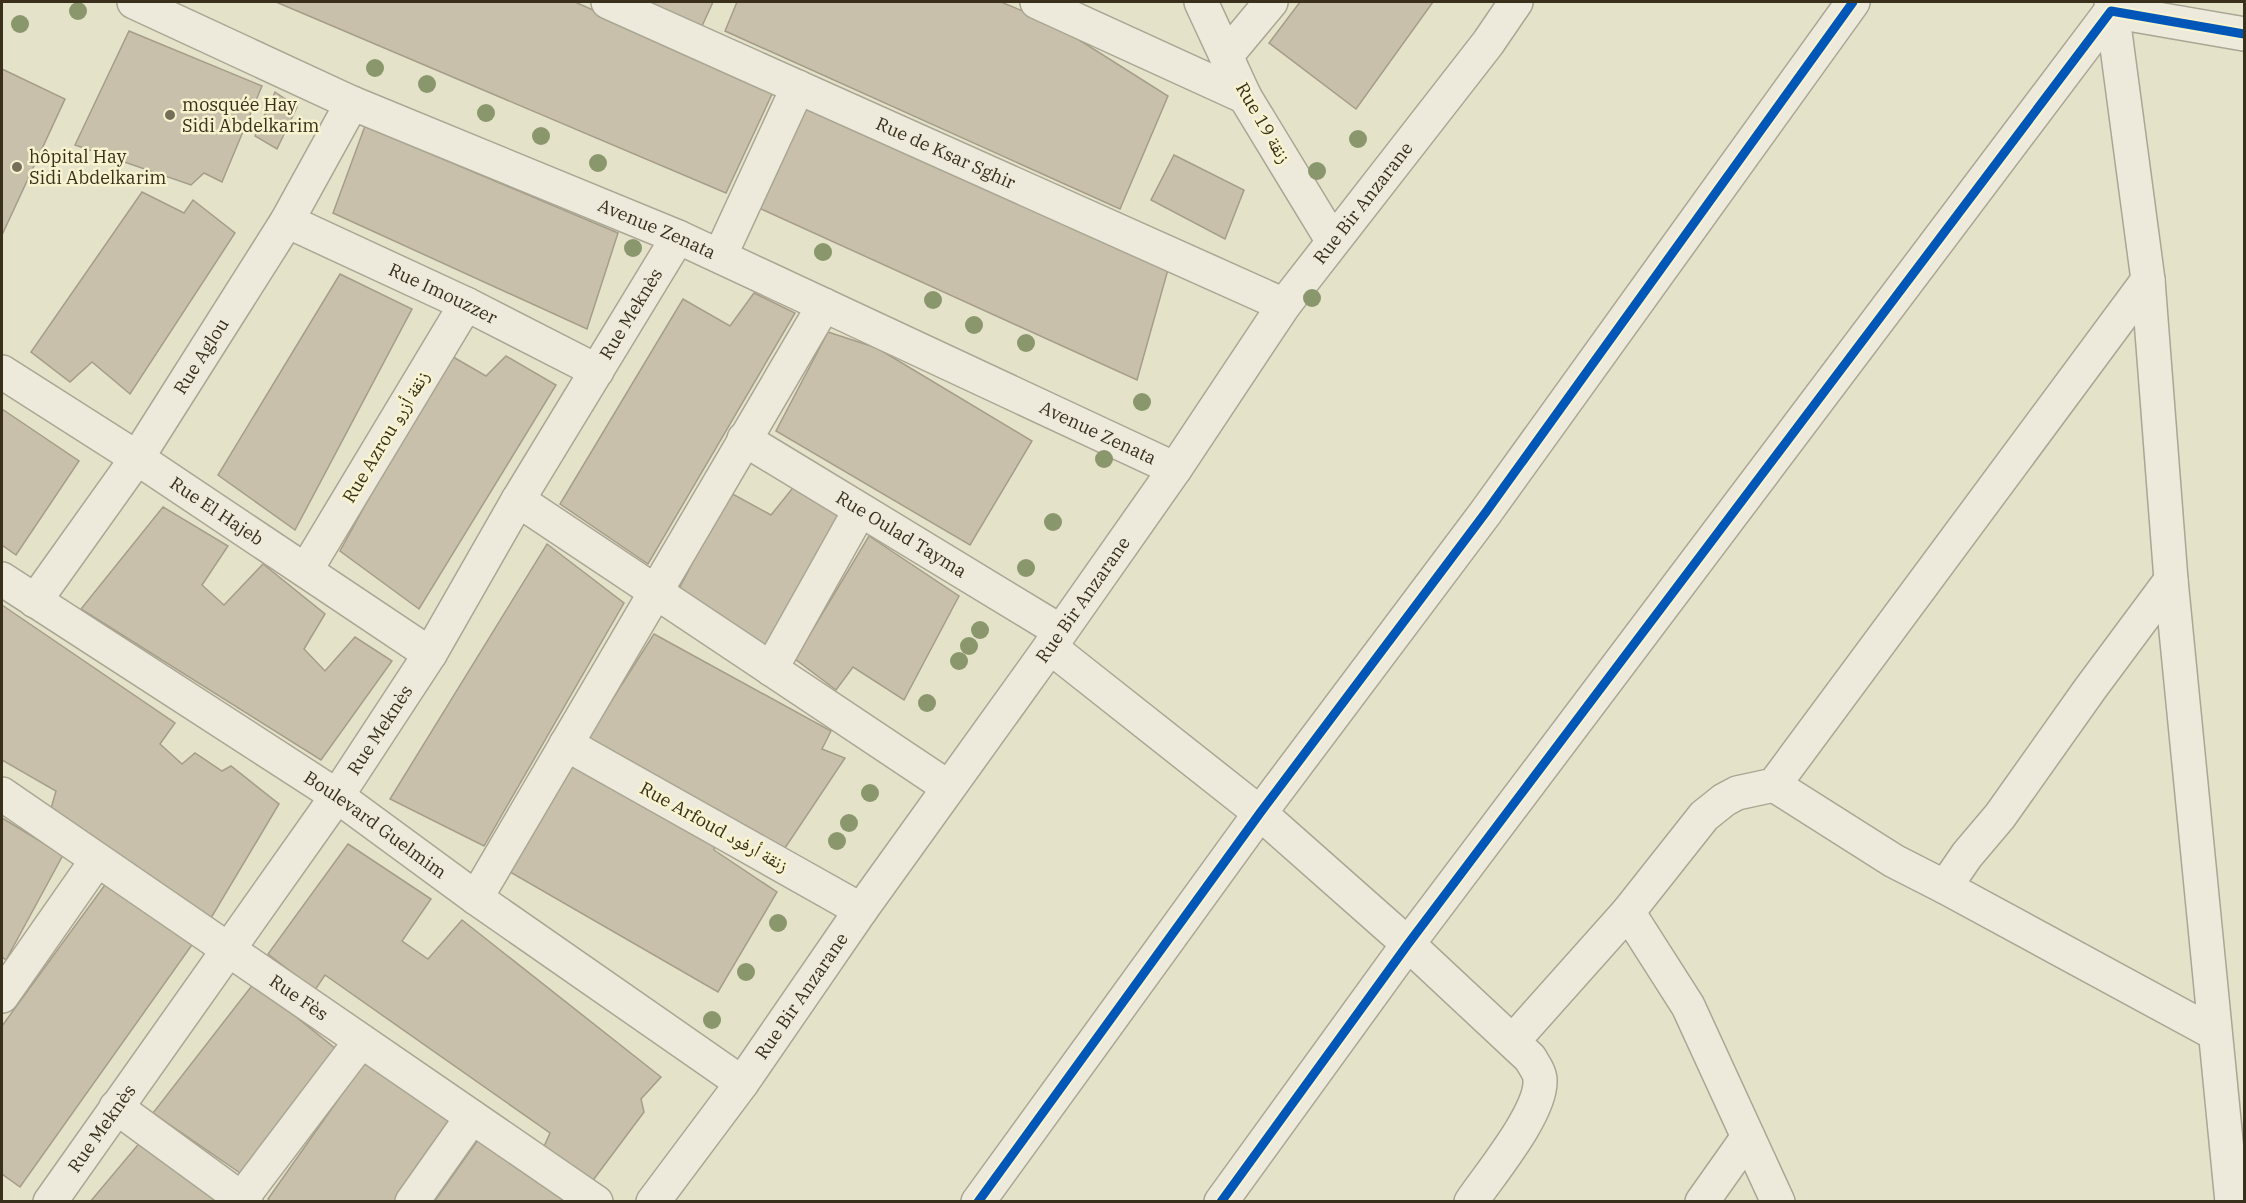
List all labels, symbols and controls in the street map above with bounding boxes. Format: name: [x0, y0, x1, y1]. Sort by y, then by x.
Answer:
street label: Rue 19 زنقة: [1231, 78, 1296, 167]
place label: mosquée Hay Sidi Abdelkarim: [182, 93, 319, 137]
marker: mosquée Hay Sidi Abdelkarim: [163, 108, 177, 122]
street label: Rue de Ksar Sghir: [872, 112, 1019, 194]
street label: Rue Bir Anzarane: [1308, 137, 1418, 269]
place label: hôpital Hay Sidi Abdelkarim: [29, 145, 166, 189]
marker: hôpital Hay Sidi Abdelkarim: [10, 160, 24, 174]
street label: Avenue Zenata: [595, 193, 720, 264]
street label: Rue Imouzzer: [385, 258, 501, 329]
street label: Rue Meknès: [594, 264, 667, 364]
street label: Rue Aglou: [168, 314, 234, 398]
street label: Rue Azrou زنقة أزرو: [337, 367, 434, 507]
street label: Avenue Zenata: [1036, 395, 1160, 470]
street label: Rue El Hajeb: [166, 471, 268, 551]
street label: Rue Oulad Tayma: [832, 486, 971, 583]
street label: Rue Bir Anzarane: [1030, 532, 1135, 667]
street label: Rue Meknès: [342, 680, 418, 779]
street label: Boulevard Guelmim: [300, 766, 451, 883]
street label: Rue Arfoud زنقة أرفود: [636, 776, 792, 877]
street label: Rue Bir Anzarane: [750, 928, 853, 1064]
street label: Rue Fès: [265, 969, 333, 1026]
street label: Rue Meknès: [62, 1080, 141, 1177]

